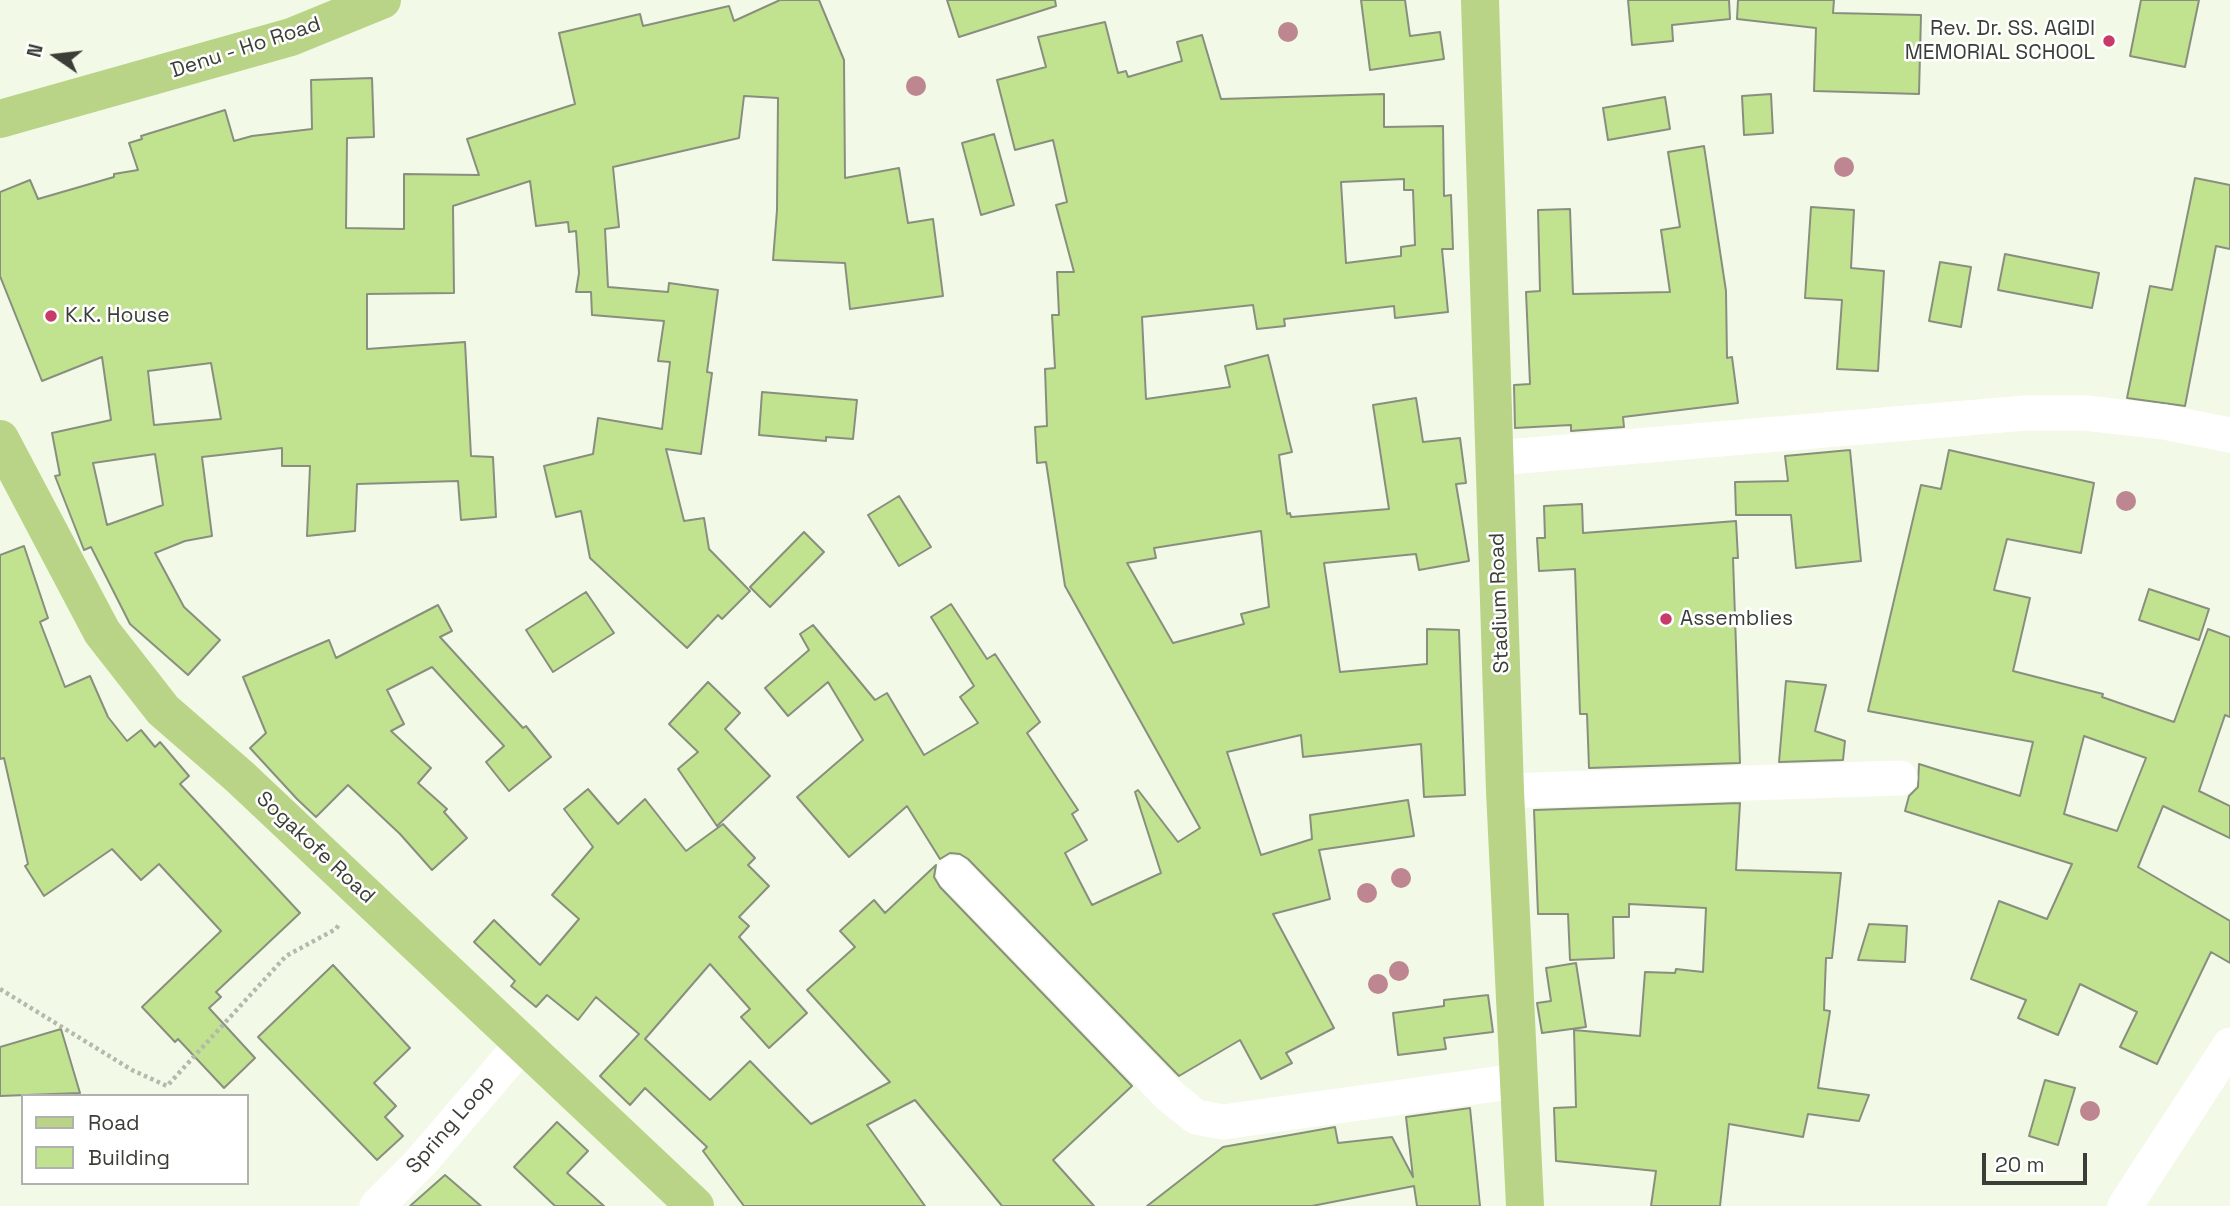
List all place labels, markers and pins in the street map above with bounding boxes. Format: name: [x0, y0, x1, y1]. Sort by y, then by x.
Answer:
place label: Rev. Dr. SS. AGIDI MEMORIAL SCHOOL: [1905, 16, 2095, 66]
marker: Rev. Dr. SS. AGIDI MEMORIAL SCHOOL: [2101, 33, 2117, 49]
place label: K.K. House: [65, 303, 170, 329]
marker: K.K. House: [43, 308, 59, 324]
place label: Assemblies: [1680, 606, 1793, 632]
marker: Assemblies: [1658, 611, 1674, 627]

